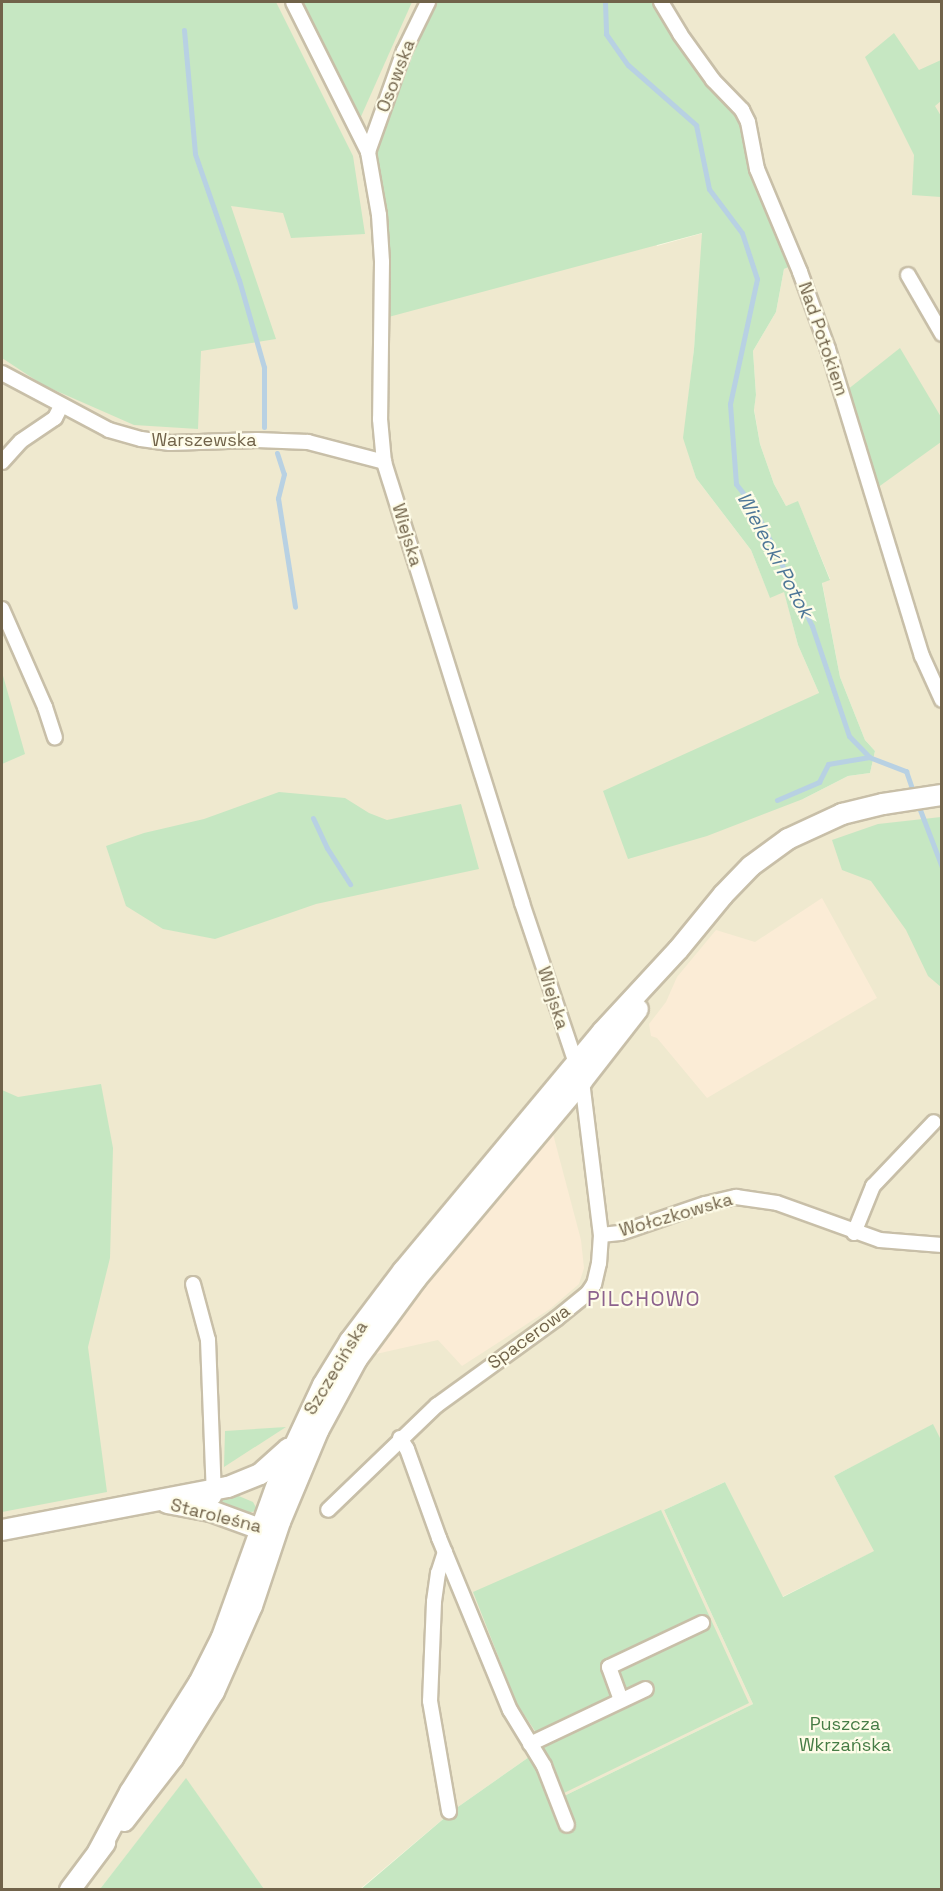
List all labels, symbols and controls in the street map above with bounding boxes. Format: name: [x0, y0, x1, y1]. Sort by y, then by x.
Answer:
street label: Osowska: [372, 37, 420, 115]
street label: Nad Potokiem: [793, 279, 853, 399]
street label: Warszewska: [151, 429, 257, 451]
water label: Wielecki Potok: [732, 488, 818, 622]
street label: Wiejska: [387, 501, 427, 569]
street label: Wiejska: [533, 964, 573, 1032]
street label: Wołczkowska: [617, 1189, 735, 1241]
district label: PILCHOWO: [587, 1286, 701, 1312]
street label: Spacerowa: [484, 1300, 574, 1374]
street label: Szczecińska: [300, 1317, 372, 1419]
street label: Staroleśna: [168, 1494, 264, 1538]
park label: Puszcza Wkrzańska: [799, 1714, 891, 1756]

